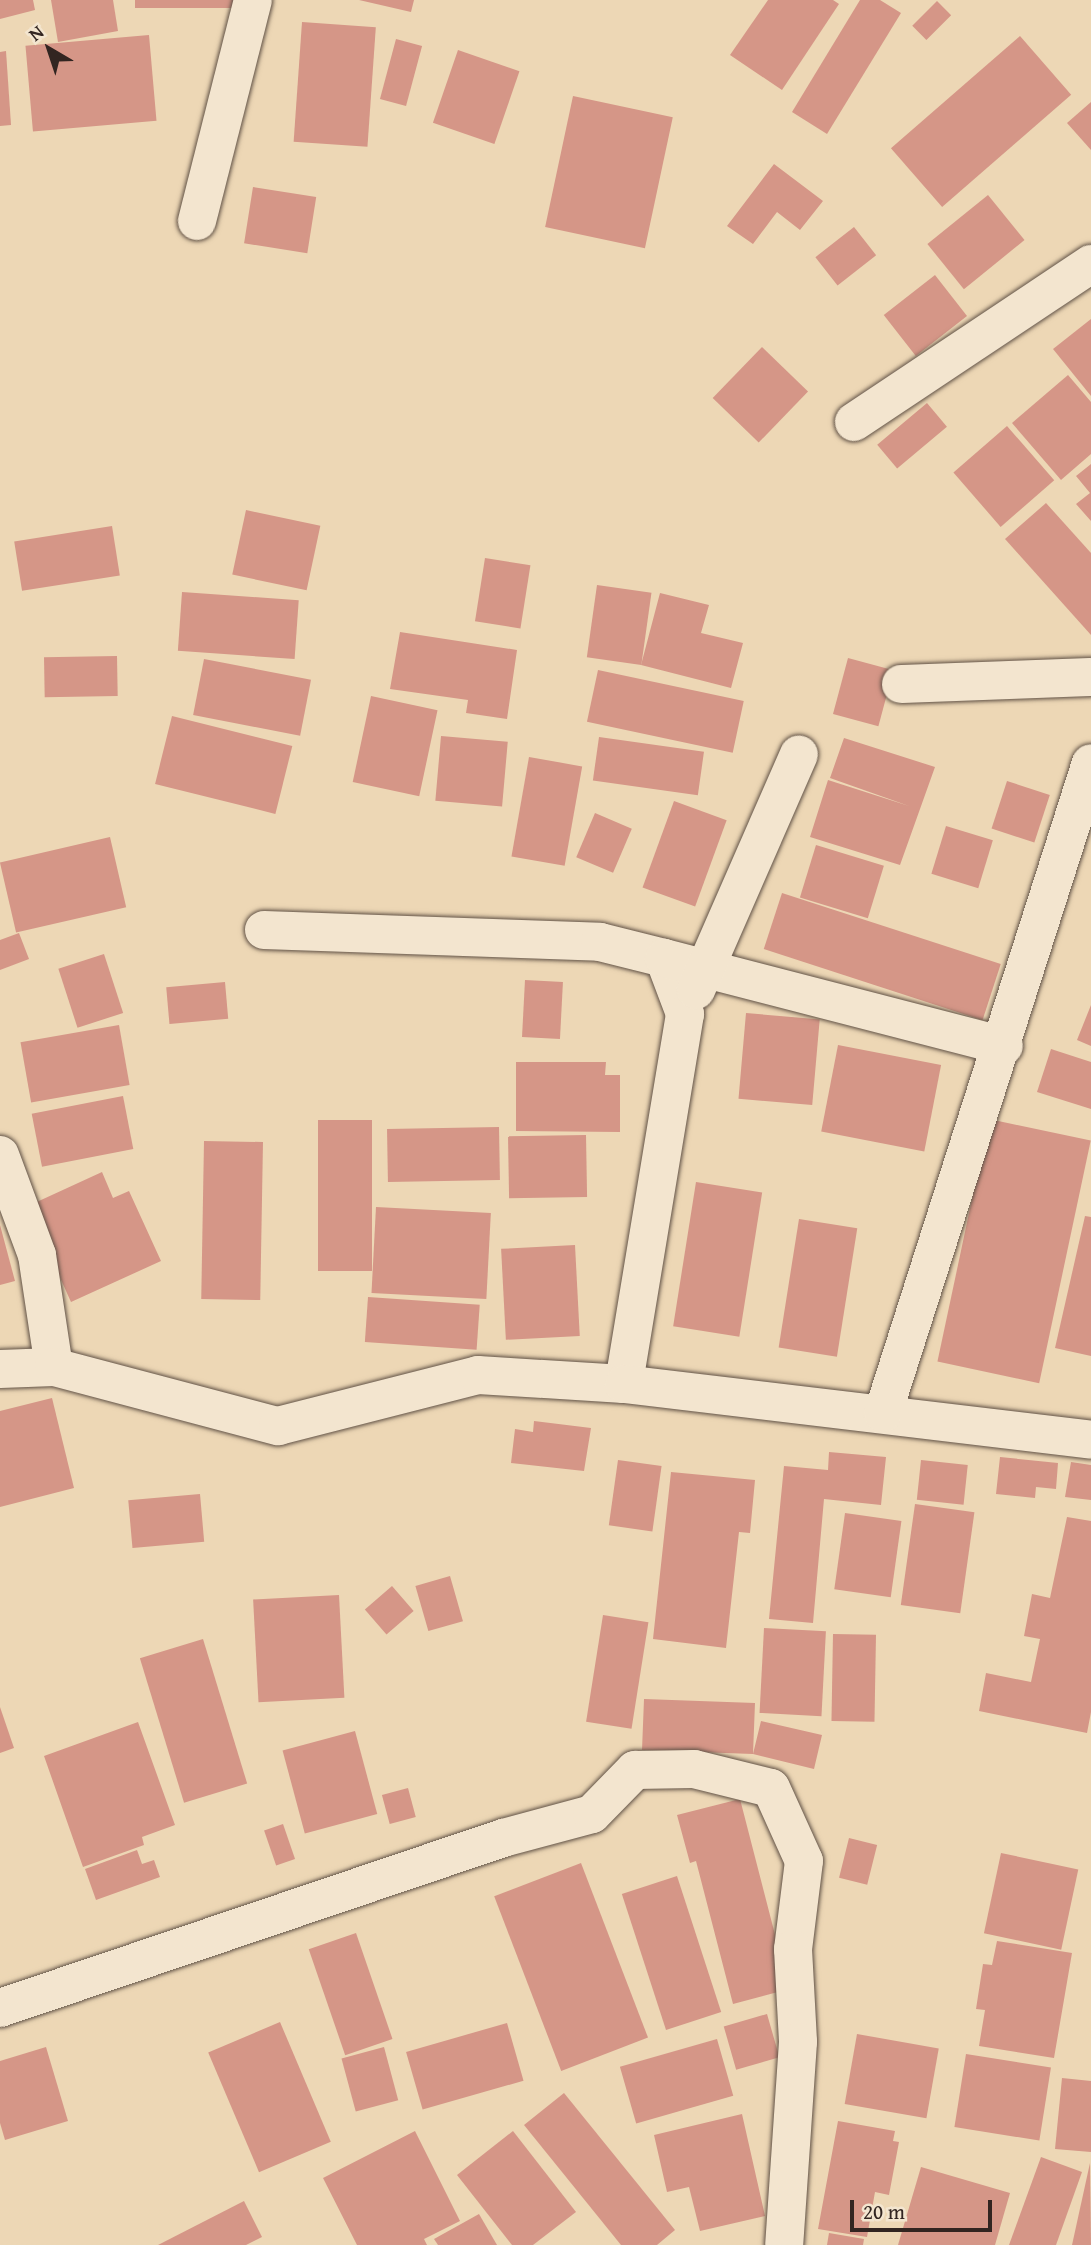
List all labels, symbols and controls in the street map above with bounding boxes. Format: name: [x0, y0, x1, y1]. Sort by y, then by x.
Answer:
north arrow: [14, 14, 84, 84]
text: N: [22, 18, 50, 48]
scale bar: [853, 2186, 995, 2230]
text: 20 m: [863, 2196, 905, 2227]

